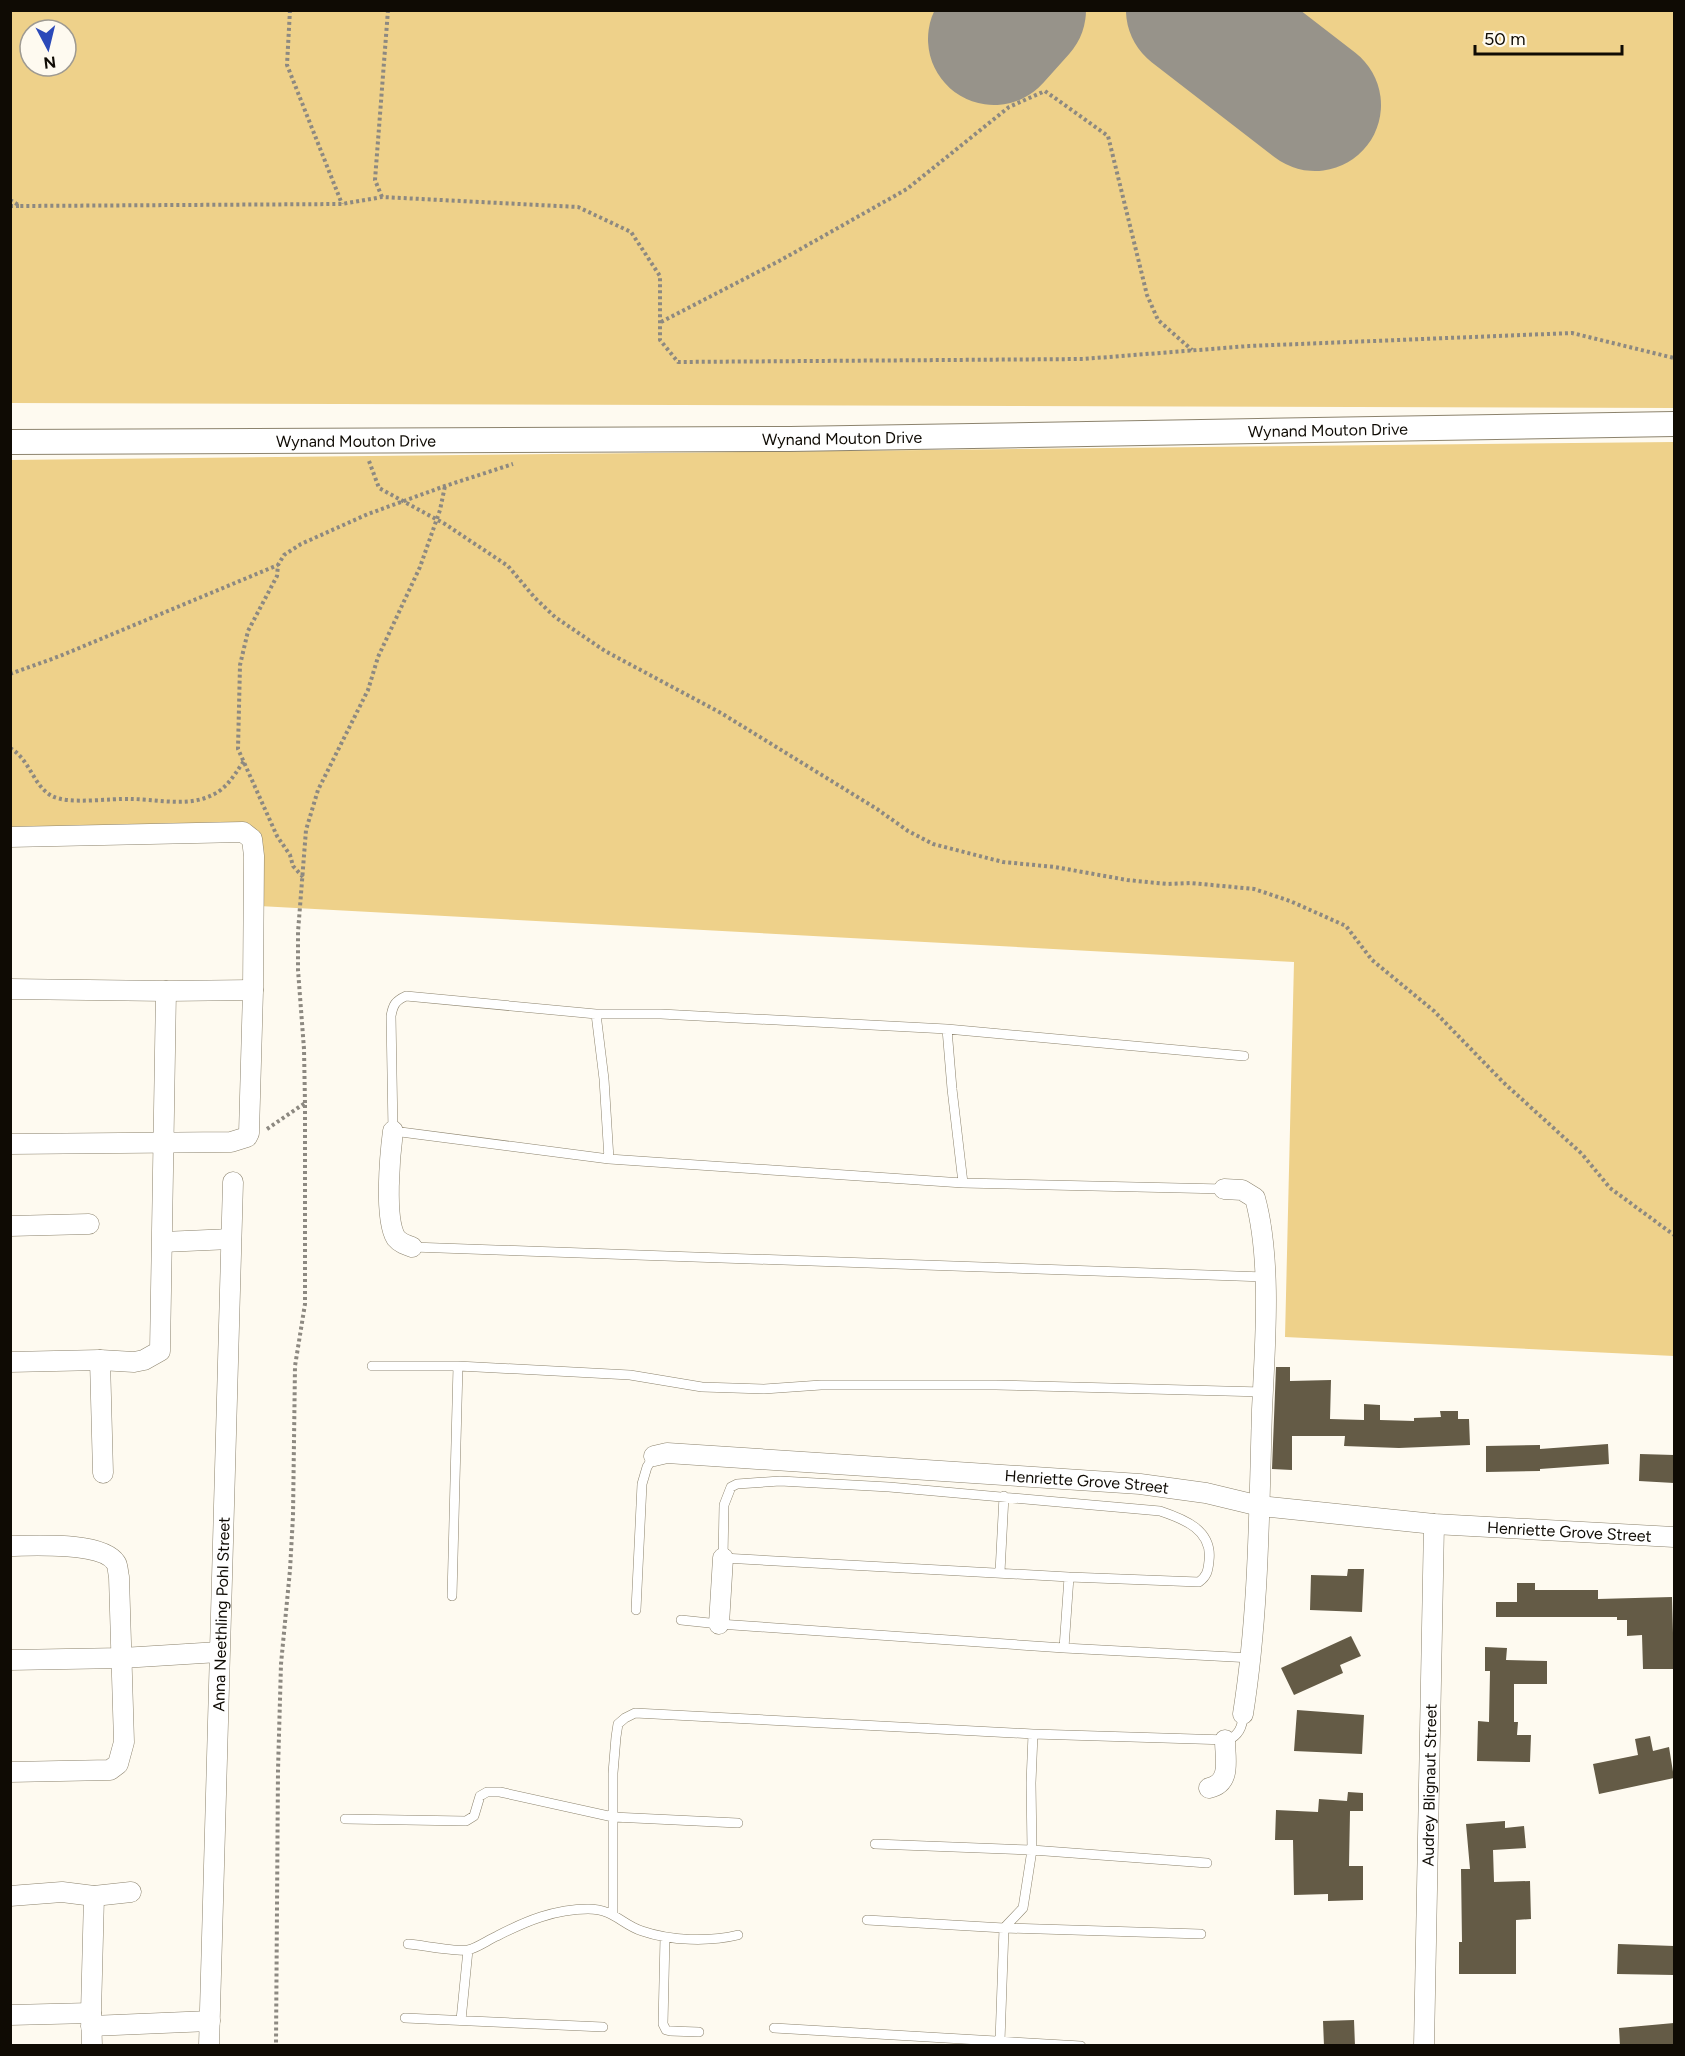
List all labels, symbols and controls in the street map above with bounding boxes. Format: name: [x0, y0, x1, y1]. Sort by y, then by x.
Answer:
north arrow: [18, 18, 78, 78]
scale bar: [1475, 18, 1622, 56]
text: 50 m: [1484, 28, 1526, 50]
text: N: [42, 52, 57, 73]
street label: Wynand Mouton Drive: [1248, 419, 1408, 441]
street label: Wynand Mouton Drive: [762, 427, 922, 449]
street label: Wynand Mouton Drive: [276, 431, 436, 450]
street label: Henriette Grove Street: [1004, 1466, 1170, 1497]
street label: Anna Neethling Pohl Street: [209, 1516, 233, 1712]
street label: Henriette Grove Street: [1487, 1517, 1652, 1545]
street label: Audrey Blignaut Street: [1418, 1703, 1440, 1867]

